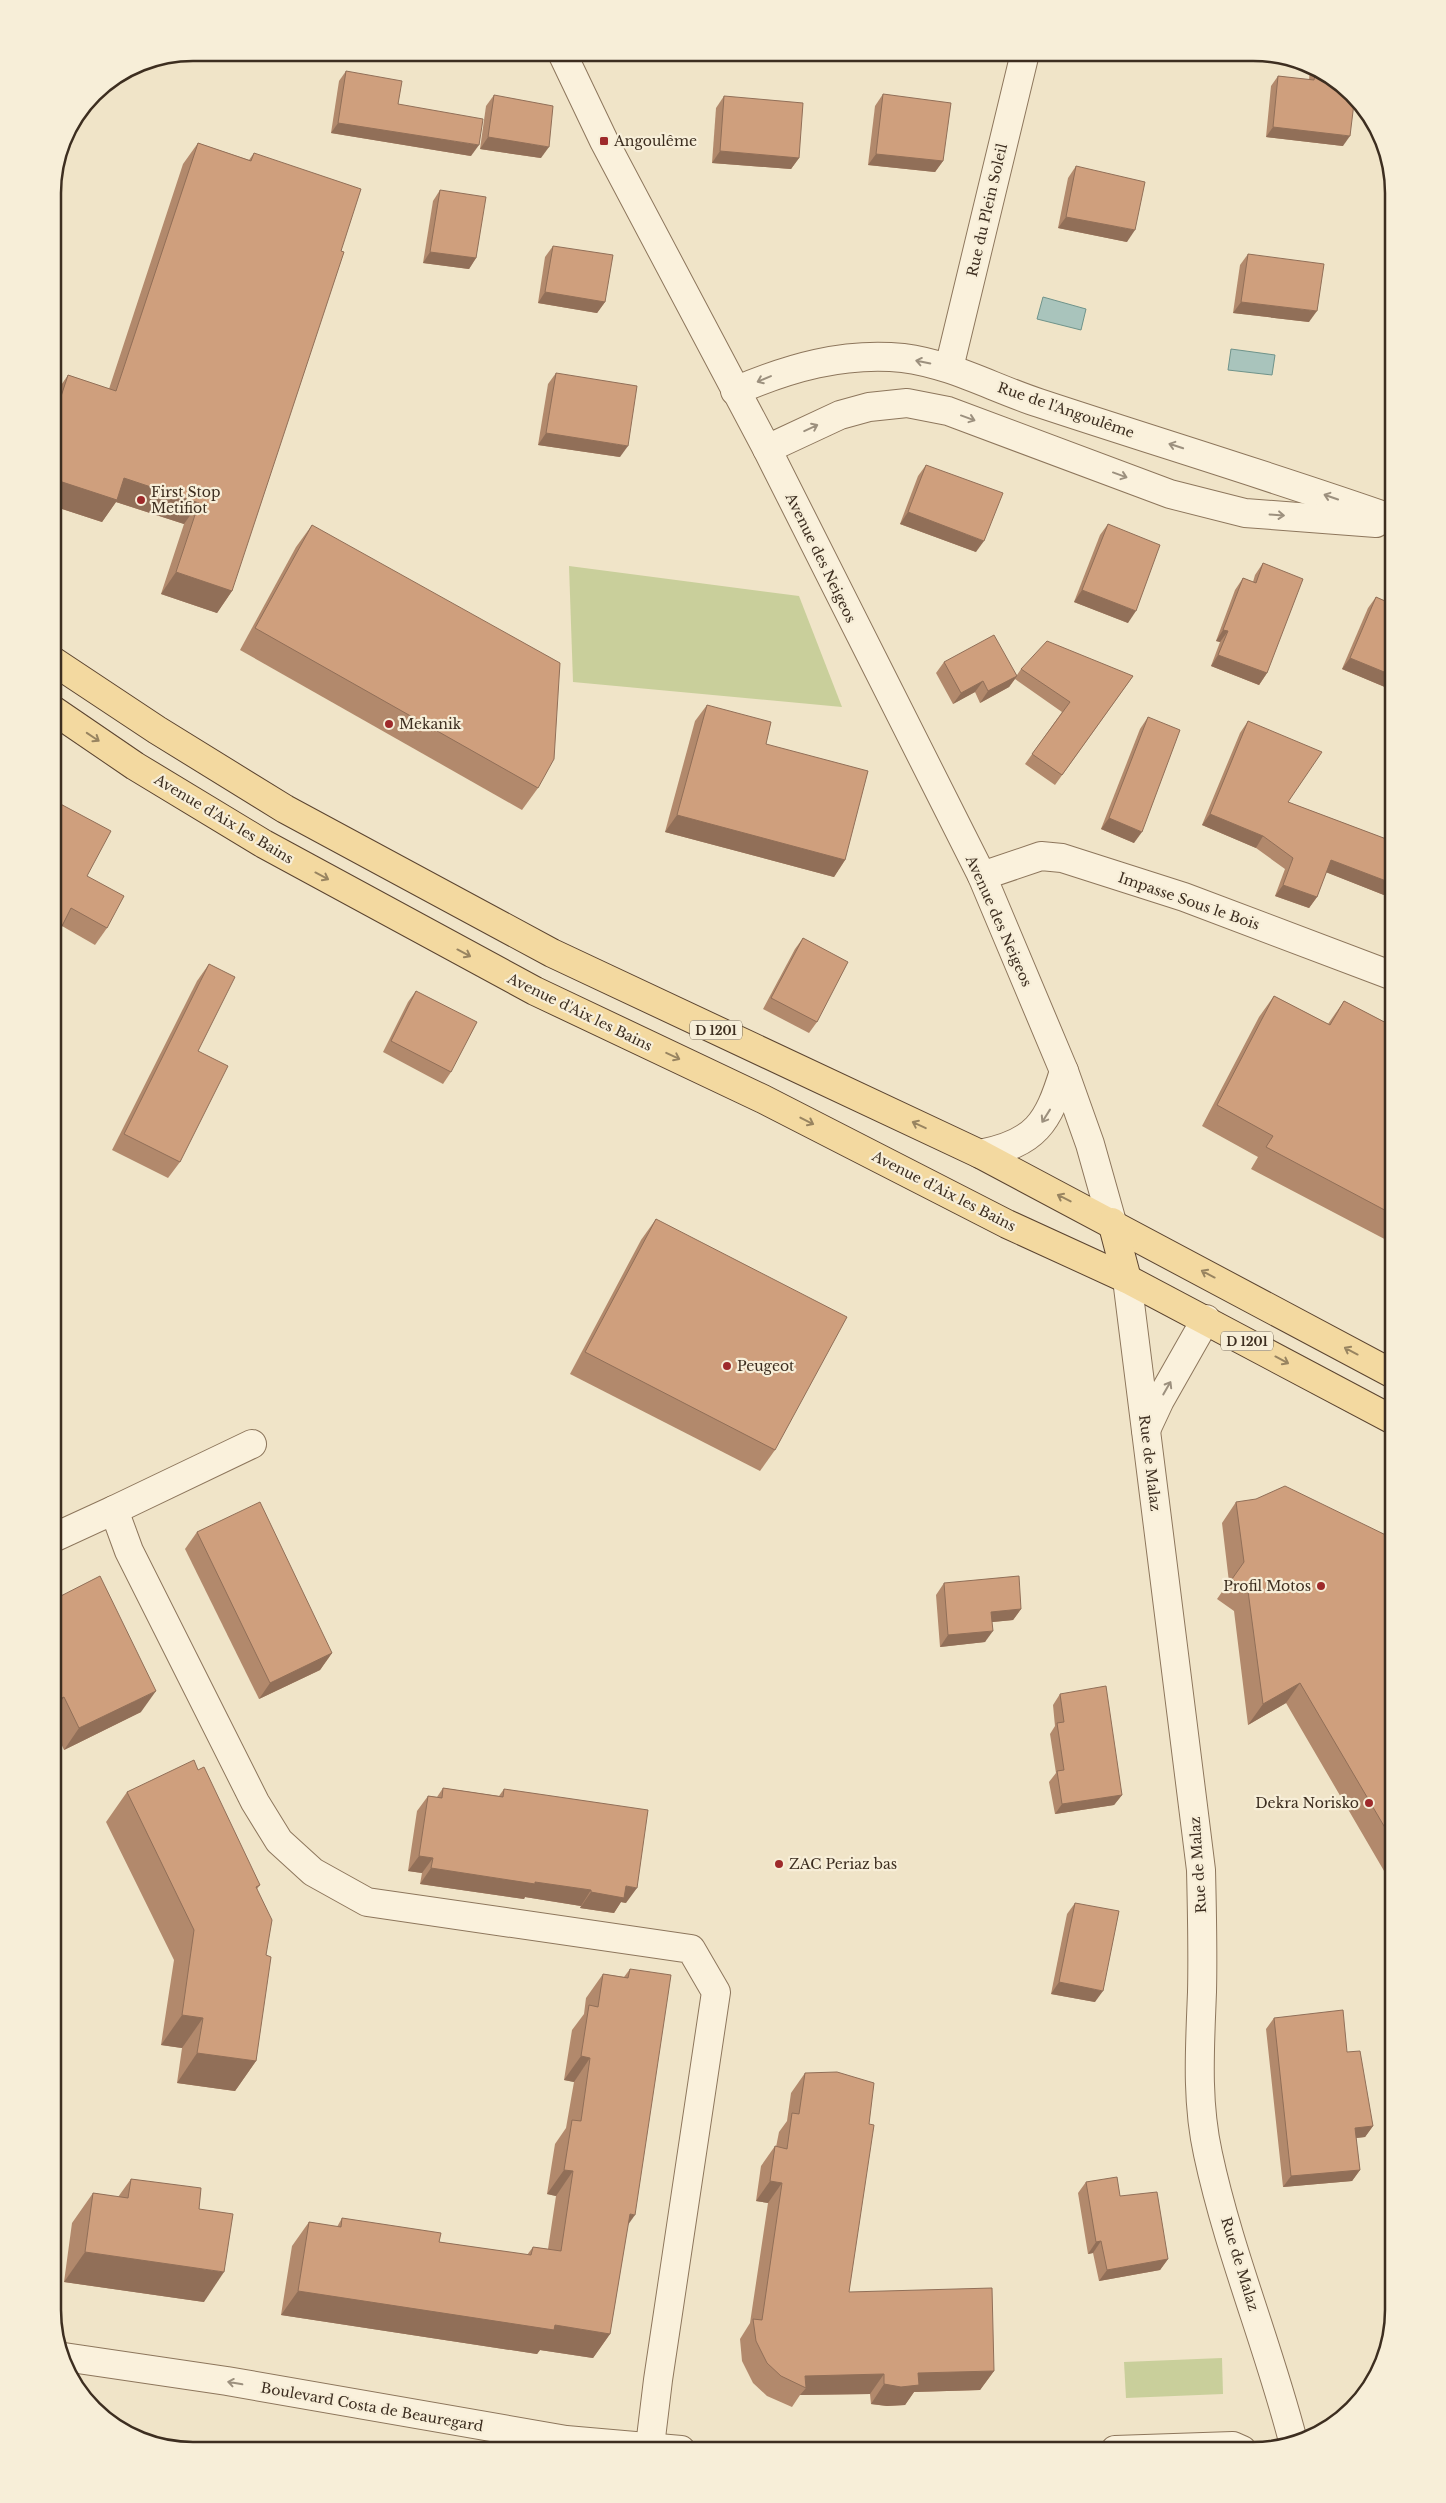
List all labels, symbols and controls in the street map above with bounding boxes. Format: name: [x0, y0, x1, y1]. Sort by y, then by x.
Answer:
place label: Angoulême: [613, 132, 697, 150]
marker: Angoulême: [598, 135, 610, 147]
street label: Rue du Plein Soleil: [963, 141, 1011, 278]
one-way arrow: [915, 357, 931, 367]
one-way arrow: [757, 374, 772, 384]
street label: Rue de l'Angoulême: [995, 378, 1137, 442]
one-way arrow: [959, 414, 975, 423]
one-way arrow: [803, 423, 818, 433]
one-way arrow: [1169, 441, 1185, 451]
one-way arrow: [1112, 471, 1127, 480]
place label: First Stop Metifiot: [151, 483, 220, 517]
street label: Avenue des Neigeos: [781, 489, 860, 626]
one-way arrow: [1324, 492, 1339, 501]
marker: First Stop Metifiot: [135, 494, 147, 506]
one-way arrow: [1268, 510, 1284, 520]
place label: Mekanik: [399, 715, 462, 733]
marker: Mekanik: [383, 718, 395, 730]
one-way arrow: [86, 732, 100, 742]
street label: Avenue d'Aix les Bains: [150, 770, 297, 868]
street label: Avenue des Neigeos: [961, 852, 1036, 990]
street label: Impasse Sous le Bois: [1116, 868, 1262, 934]
one-way arrow: [314, 871, 329, 881]
one-way arrow: [457, 949, 471, 959]
street label: Avenue d'Aix les Bains: [504, 969, 655, 1055]
road number: D 1201: [690, 1020, 742, 1040]
one-way arrow: [665, 1052, 680, 1062]
one-way arrow: [1041, 1108, 1051, 1122]
one-way arrow: [799, 1117, 814, 1126]
one-way arrow: [912, 1120, 927, 1129]
street label: Avenue d'Aix les Bains: [868, 1146, 1019, 1235]
one-way arrow: [1057, 1193, 1072, 1202]
one-way arrow: [1200, 1269, 1215, 1279]
road number: D 1201: [1221, 1332, 1273, 1350]
one-way arrow: [1343, 1346, 1358, 1356]
one-way arrow: [1274, 1356, 1289, 1365]
place label: Peugeot: [737, 1357, 795, 1375]
marker: Peugeot: [721, 1360, 733, 1372]
one-way arrow: [1162, 1381, 1172, 1395]
street label: Rue de Malaz: [1135, 1414, 1165, 1512]
place label: Profil Motos: [1223, 1577, 1311, 1595]
marker: Profil Motos: [1315, 1580, 1327, 1592]
place label: Dekra Norisko: [1255, 1794, 1359, 1812]
marker: Dekra Norisko: [1363, 1797, 1375, 1809]
street label: Rue de Malaz: [1186, 1816, 1210, 1914]
place label: ZAC Periaz bas: [789, 1855, 897, 1873]
marker: ZAC Periaz bas: [773, 1858, 785, 1870]
street label: Rue de Malaz: [1217, 2215, 1263, 2313]
one-way arrow: [227, 2377, 243, 2387]
street label: Boulevard Costa de Beauregard: [259, 2379, 485, 2436]

